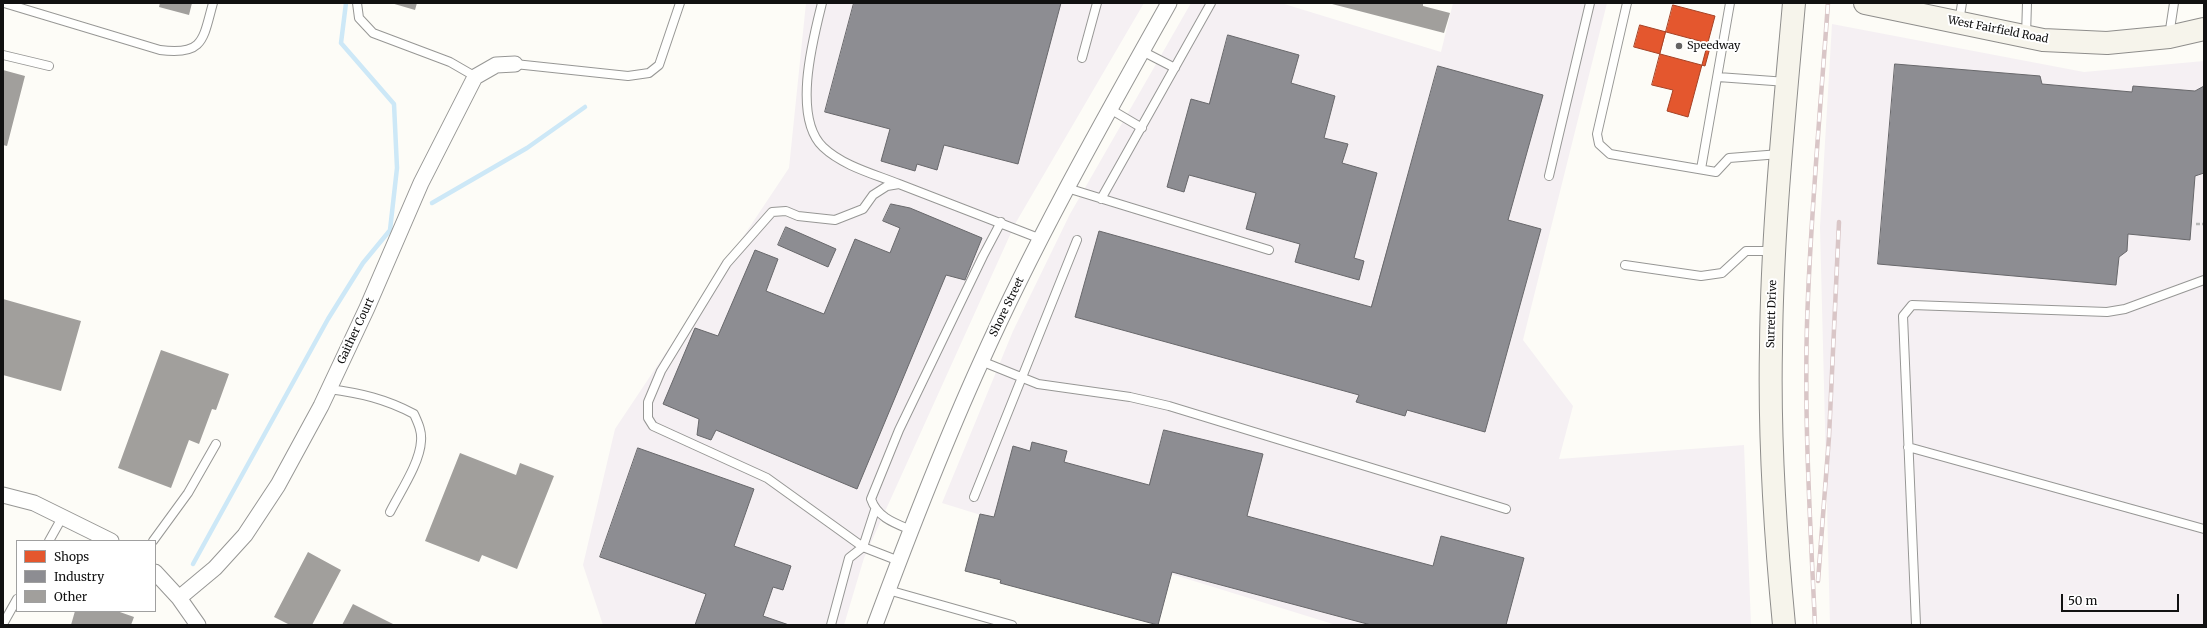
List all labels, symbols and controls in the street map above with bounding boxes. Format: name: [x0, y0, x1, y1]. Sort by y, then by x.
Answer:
street label: West Fairfield Road: [1947, 14, 2049, 46]
place label: Speedway: [1687, 39, 1740, 53]
marker: Speedway: [1674, 41, 1684, 51]
street label: Shore Street: [987, 275, 1027, 339]
street label: Surrett Drive: [1764, 280, 1780, 348]
street label: Gaither Court: [335, 296, 377, 366]
legend: [16, 540, 156, 612]
text: Shops: [54, 549, 89, 564]
text: Industry: [54, 569, 104, 584]
scale bar: [2063, 586, 2181, 612]
text: Other: [54, 589, 87, 604]
text: 50 m: [2068, 593, 2097, 608]

